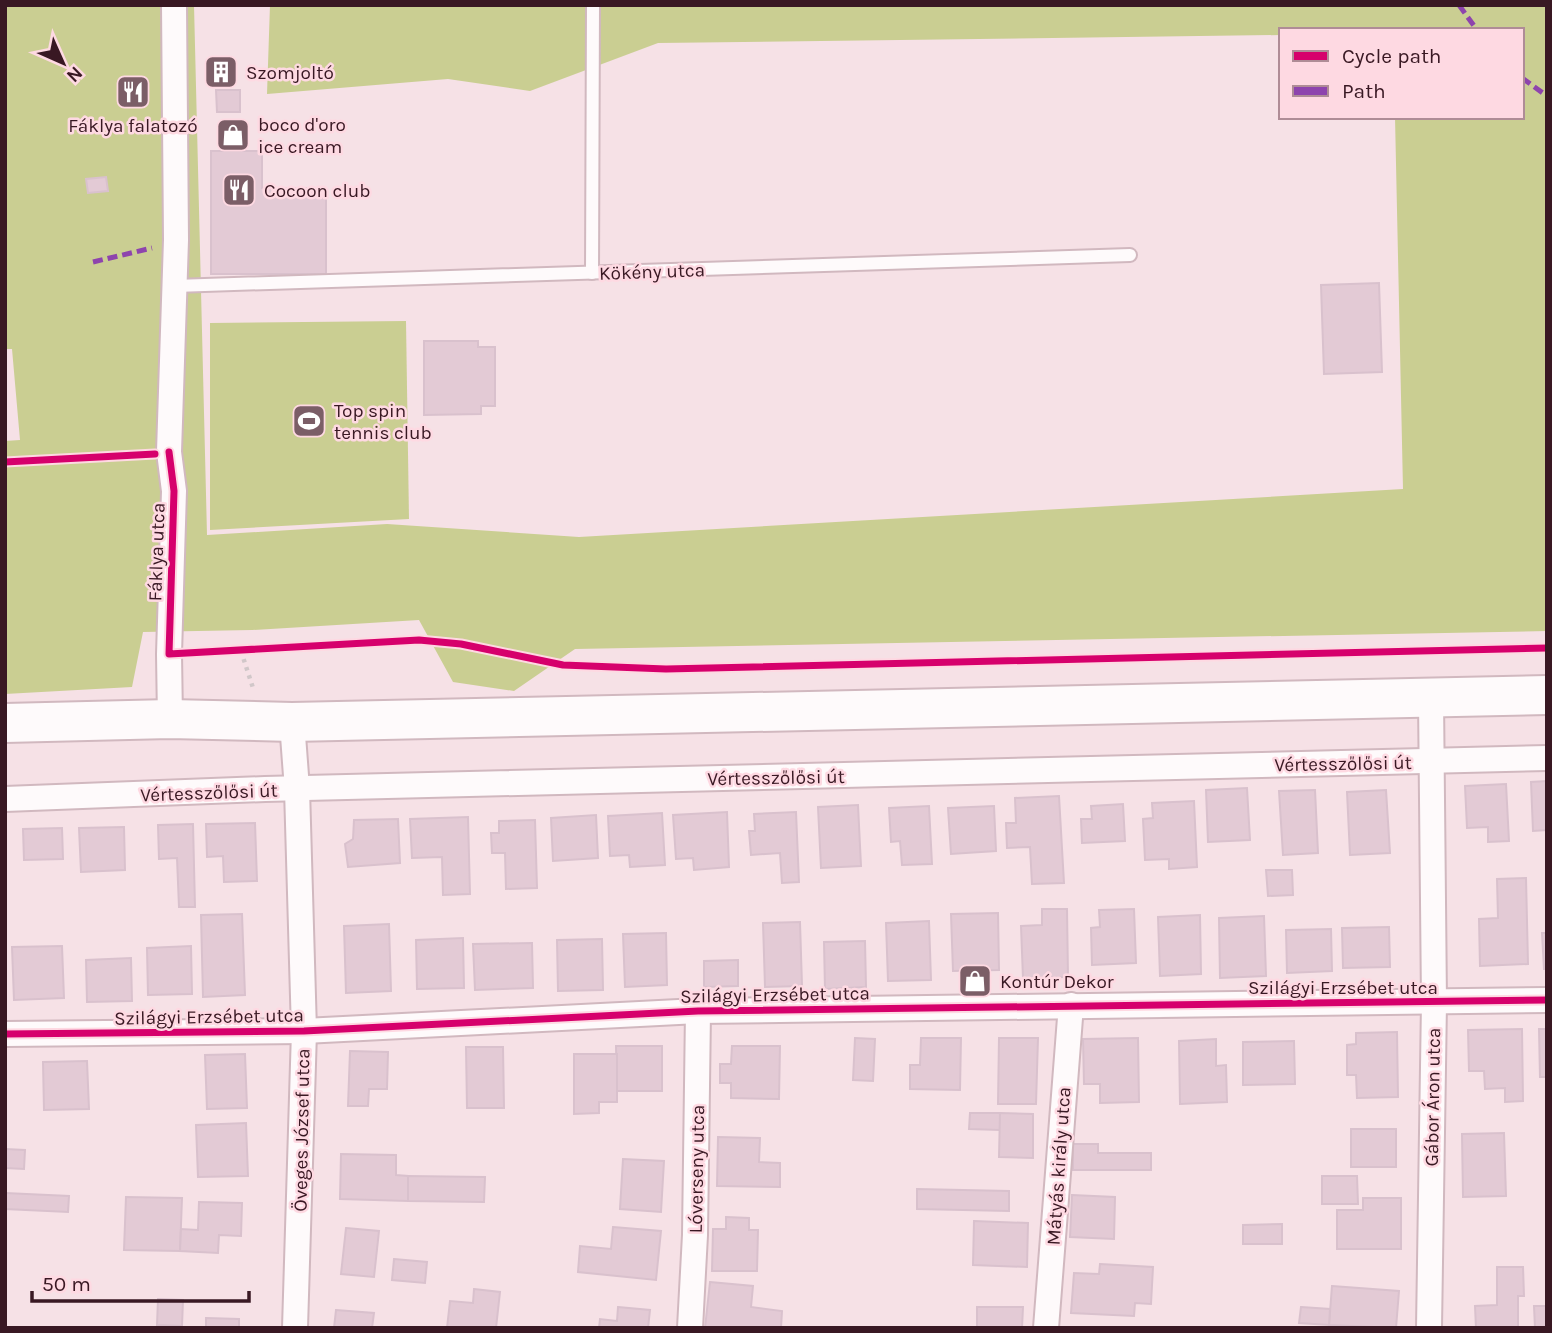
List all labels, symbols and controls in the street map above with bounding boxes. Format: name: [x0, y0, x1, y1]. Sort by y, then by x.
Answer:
north arrow: [28, 28, 98, 98]
legend: [1279, 28, 1524, 119]
text: Cycle path: [1342, 44, 1442, 68]
building icon: Szomjoltó: [202, 53, 240, 91]
text: N: [62, 62, 87, 87]
place label: Szomjoltó: [246, 62, 334, 84]
restaurant icon: Fáklya falatozó: [114, 73, 152, 111]
text: Path: [1342, 79, 1386, 103]
place label: boco d'oro ice cream: [258, 114, 346, 158]
place label: Fáklya falatozó: [68, 115, 198, 137]
shop icon: boco d'oro ice cream: [214, 116, 252, 154]
restaurant icon: Cocoon club: [220, 171, 258, 209]
place label: Cocoon club: [264, 180, 370, 202]
street label: Kökény utca: [599, 259, 705, 285]
place label: Top spin tennis club: [334, 400, 432, 444]
sports icon: Top spin tennis club: [290, 402, 328, 440]
street label: Fáklya utca: [144, 502, 170, 602]
street label: Vértesszőlősi út: [1274, 752, 1412, 776]
street label: Vértesszőlősi út: [707, 766, 845, 790]
street label: Vértesszőlősi út: [140, 780, 278, 806]
shop icon: Kontúr Dekor: [956, 962, 994, 1000]
place label: Kontúr Dekor: [1000, 971, 1114, 993]
street label: Szilágyi Erzsébet utca: [1248, 977, 1438, 999]
street label: Szilágyi Erzsébet utca: [680, 982, 870, 1008]
street label: Szilágyi Erzsébet utca: [114, 1004, 304, 1030]
street label: Gábor Áron utca: [1420, 1027, 1445, 1167]
street label: Öveges József utca: [290, 1048, 314, 1212]
street label: Mátyás király utca: [1042, 1086, 1076, 1246]
street label: Lóverseny utca: [685, 1104, 709, 1234]
scale bar: [32, 1260, 248, 1304]
text: 50 m: [42, 1272, 91, 1296]

